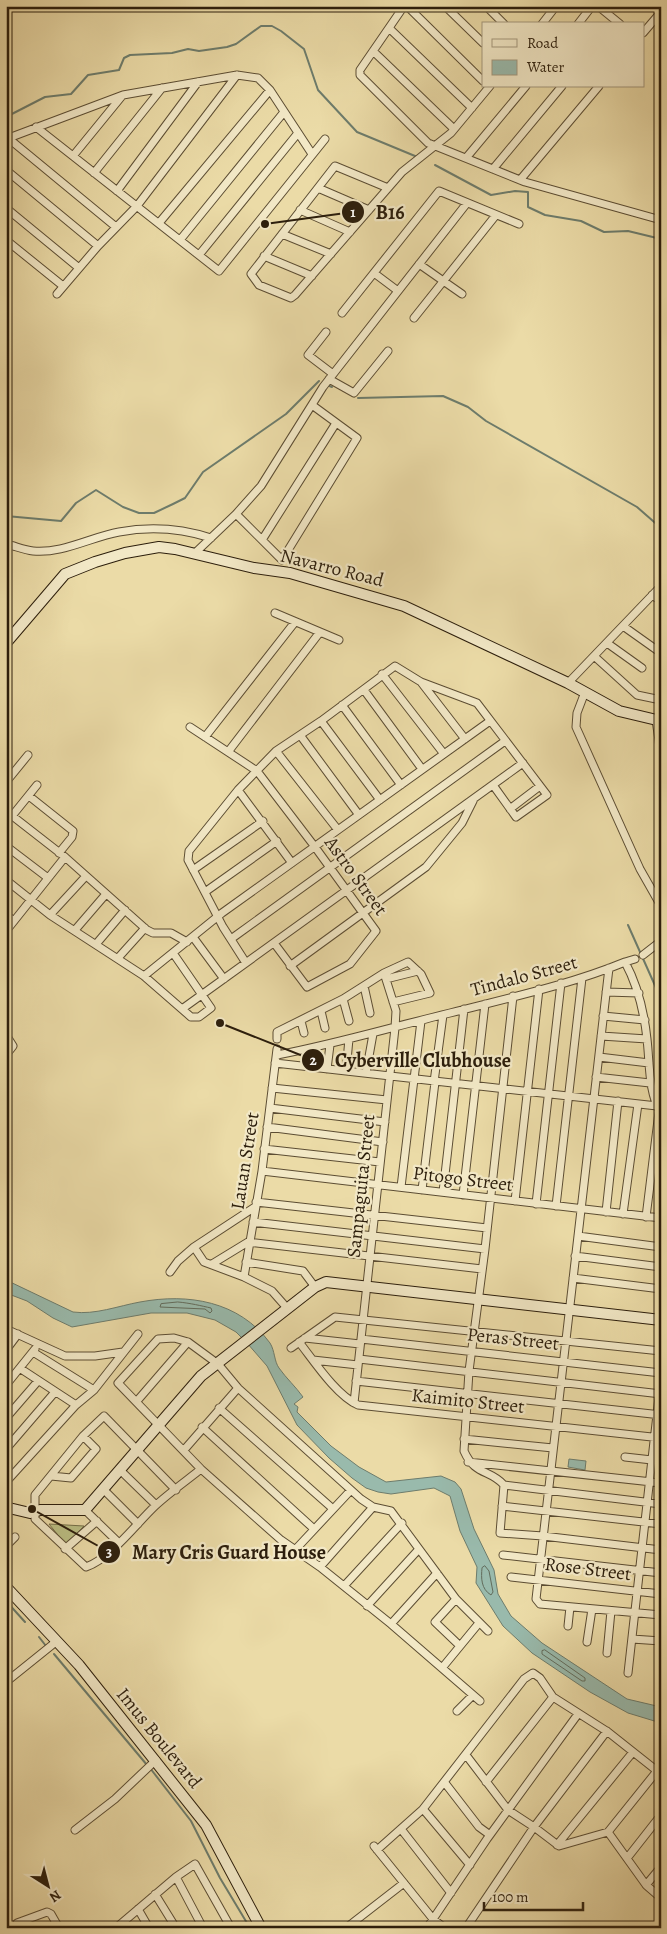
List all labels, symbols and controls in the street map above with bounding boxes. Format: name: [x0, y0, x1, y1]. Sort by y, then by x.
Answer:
legend: [482, 22, 644, 88]
text: Road: [527, 33, 559, 53]
text: Water: [526, 57, 564, 77]
callout: B16: [341, 194, 415, 229]
text: B16: [375, 199, 405, 226]
text: 1: [350, 202, 356, 222]
street label: Navarro Road: [277, 543, 387, 594]
street label: Astro Street: [318, 830, 394, 921]
street label: Tindalo Street: [468, 949, 580, 1003]
callout: Cyberville Clubhouse: [300, 1042, 521, 1077]
text: Cyberville Clubhouse: [335, 1047, 511, 1074]
text: 2: [309, 1050, 317, 1070]
street label: Lauan Street: [224, 1110, 266, 1212]
street label: Sampaguita Street: [341, 1113, 381, 1259]
street label: Pitogo Street: [411, 1160, 515, 1198]
street label: Peras Street: [466, 1321, 560, 1357]
street label: Kaimito Street: [410, 1382, 526, 1420]
callout: Mary Cris Guard House: [97, 1534, 336, 1569]
text: Mary Cris Guard House: [132, 1539, 326, 1566]
text: 3: [106, 1542, 112, 1562]
street label: Rose Street: [543, 1551, 633, 1587]
street label: Imus Boulevard: [110, 1682, 208, 1794]
north arrow: [22, 1862, 72, 1912]
scale bar: [484, 1879, 583, 1911]
text: N: [46, 1885, 65, 1907]
text: 100 m: [492, 1887, 529, 1907]

